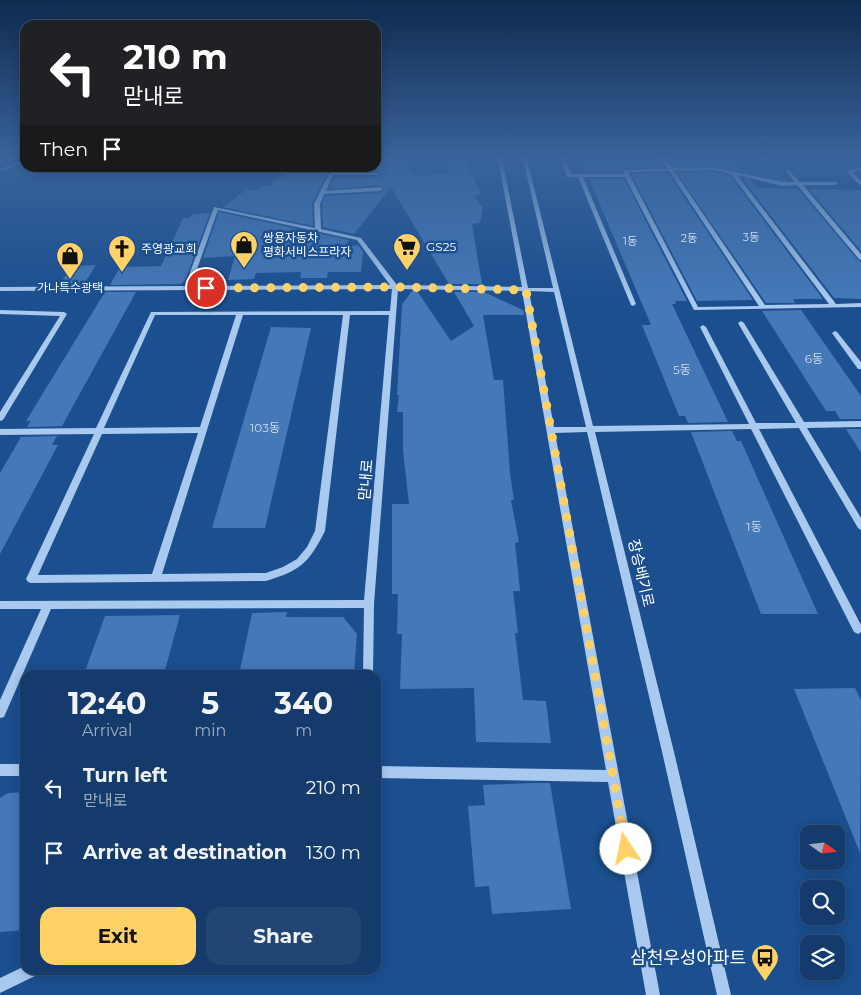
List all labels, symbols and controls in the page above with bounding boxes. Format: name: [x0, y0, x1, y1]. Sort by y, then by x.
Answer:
text: 210 m: [123, 35, 228, 78]
icon: left: [40, 40, 105, 105]
text: 맏내로: [123, 83, 184, 110]
icon: arrive: [98, 135, 126, 163]
text: Then: [40, 138, 88, 161]
shop icon: 쌍용자동차 평화서비스프라자: [229, 230, 259, 269]
place label: 쌍용자동차 평화서비스프라자: [263, 230, 351, 259]
house number: 3동: [743, 230, 759, 244]
house number: 2동: [681, 231, 697, 245]
supermarket icon: GS25: [392, 232, 422, 271]
church icon: 주영광교회: [107, 234, 137, 273]
house number: 1동: [623, 234, 637, 248]
place label: GS25: [426, 239, 456, 254]
shop icon: 가나특수광택: [55, 241, 85, 280]
place label: 주영광교회: [141, 241, 196, 256]
pin: [185, 267, 227, 309]
icon: arrive: [192, 274, 220, 302]
place label: 가나특수광택: [37, 280, 103, 295]
house number: 6동: [805, 351, 823, 366]
house number: 5동: [673, 362, 691, 377]
house number: 103동: [250, 420, 280, 435]
street label: 맏내로: [354, 459, 377, 501]
house number: 1동: [746, 519, 762, 534]
street label: 장승배기로: [624, 537, 659, 609]
text: 12:40: [68, 685, 146, 722]
text: 5: [201, 685, 219, 722]
text: 340: [274, 685, 333, 722]
text: Arrival: [82, 721, 132, 740]
text: min: [194, 721, 226, 740]
text: m: [295, 721, 312, 740]
text: Turn left: [83, 764, 168, 787]
icon: left: [40, 774, 68, 802]
text: 210 m: [306, 776, 361, 799]
text: 맏내로: [83, 791, 127, 810]
position arrow: [599, 822, 651, 874]
north arrow: [800, 825, 845, 870]
map controls: [800, 825, 845, 980]
icon: arrive: [40, 839, 68, 867]
text: Arrive at destination: [83, 841, 287, 864]
text: 130 m: [306, 841, 361, 864]
button: search: [800, 880, 845, 925]
button: Exit: [40, 907, 196, 965]
button: Share: [206, 907, 361, 965]
button: layers: [800, 935, 845, 980]
bus stop icon: 삼천우성아파트: [750, 943, 780, 982]
place label: 삼천우성아파트: [630, 947, 746, 969]

